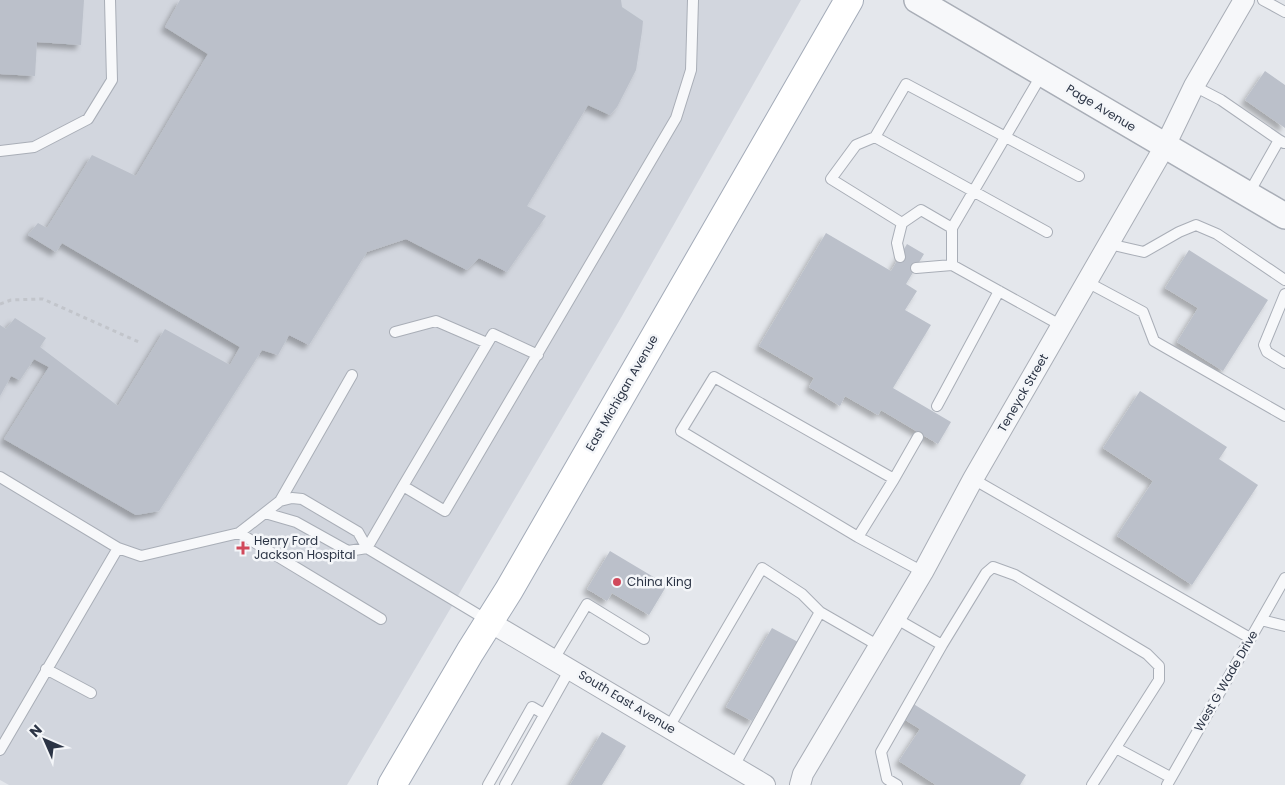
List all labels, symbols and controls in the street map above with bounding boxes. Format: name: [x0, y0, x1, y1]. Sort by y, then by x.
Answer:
street label: Page Avenue: [1063, 80, 1139, 135]
street label: East Michigan Avenue: [581, 332, 662, 454]
street label: Teneyck Street: [993, 351, 1052, 435]
place label: Henry Ford Jackson Hospital: [254, 532, 356, 563]
marker: Henry Ford Jackson Hospital: [236, 541, 250, 555]
place label: China King: [627, 573, 692, 590]
marker: China King: [611, 576, 623, 588]
street label: West G Wade Drive: [1190, 627, 1261, 734]
street label: South East Avenue: [575, 666, 679, 737]
north arrow: [20, 715, 70, 765]
text: N: [25, 720, 47, 742]

